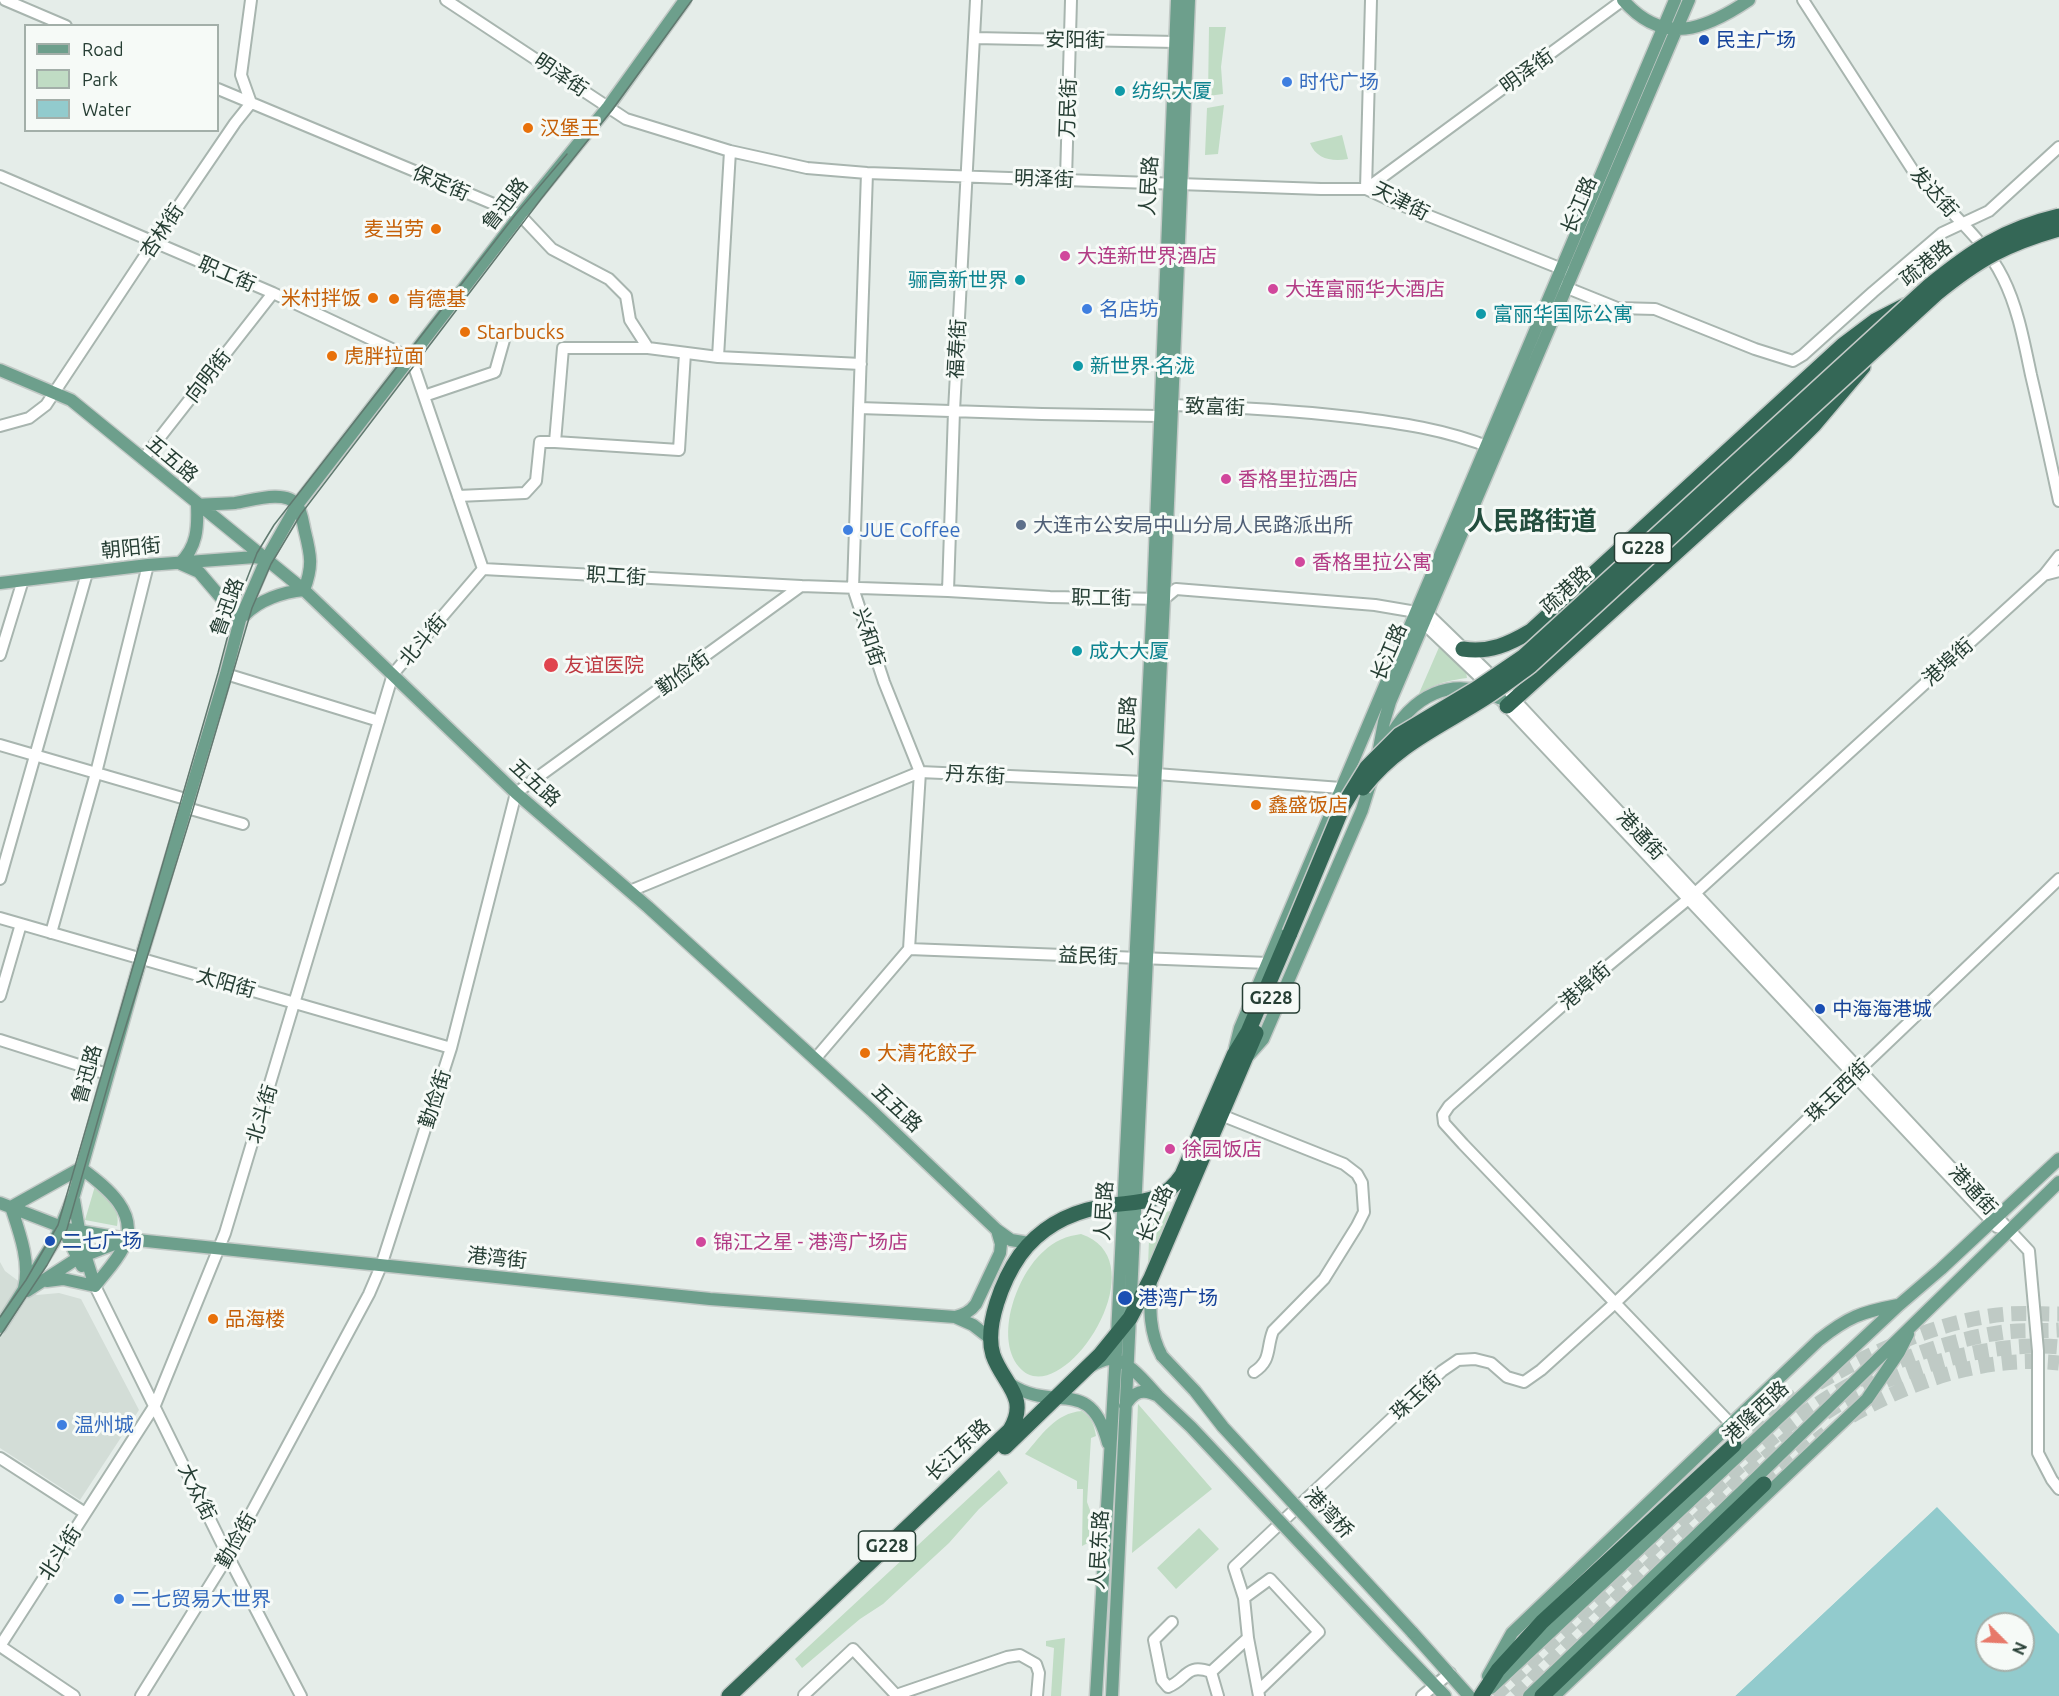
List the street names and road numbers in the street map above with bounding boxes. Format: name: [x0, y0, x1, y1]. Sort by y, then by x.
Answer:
street label: 安阳街: [1045, 27, 1105, 53]
street label: 明泽街: [1496, 44, 1558, 98]
street label: 明泽街: [529, 48, 593, 102]
street label: 万民街: [1055, 78, 1081, 138]
street label: 人民路: [1135, 155, 1163, 217]
street label: 保定街: [409, 160, 473, 206]
street label: 发达街: [1905, 162, 1963, 222]
street label: 明泽街: [1014, 166, 1074, 192]
street label: 鲁迅路: [477, 173, 533, 235]
street label: 长江路: [1556, 173, 1602, 237]
street label: 天津街: [1369, 177, 1433, 225]
street label: 杏林街: [135, 199, 189, 263]
street label: 疏港路: [1895, 235, 1957, 291]
street label: 职工街: [195, 251, 259, 297]
street label: 福寿街: [943, 318, 971, 380]
street label: 向明街: [180, 345, 236, 407]
street label: 致富街: [1185, 394, 1245, 420]
street label: 五五路: [141, 431, 203, 487]
street label: 朝阳街: [100, 533, 162, 563]
road number: G228: [1614, 533, 1672, 563]
street label: 疏港路: [1536, 561, 1596, 619]
street label: 职工街: [585, 562, 647, 590]
street label: 鲁迅路: [205, 575, 249, 639]
street label: 职工街: [1071, 585, 1131, 611]
street label: 兴和街: [848, 605, 890, 669]
street label: 北斗街: [394, 609, 452, 671]
street label: 长江路: [1366, 620, 1412, 684]
street label: 港埠街: [1918, 633, 1978, 691]
street label: 勤俭街: [652, 646, 714, 700]
street label: 人民路: [1113, 695, 1141, 757]
street label: 五五路: [505, 754, 565, 812]
street label: 丹东街: [944, 761, 1006, 789]
street label: 港通街: [1612, 805, 1670, 865]
street label: 益民街: [1058, 943, 1118, 969]
street label: 港埠街: [1554, 957, 1616, 1015]
street label: 太阳街: [194, 963, 258, 1003]
road number: G228: [1242, 983, 1300, 1013]
street label: 鲁迅路: [67, 1042, 107, 1106]
street label: 珠玉西街: [1801, 1055, 1875, 1127]
street label: 勤俭街: [414, 1067, 456, 1131]
street label: 五五路: [867, 1079, 927, 1137]
street label: 北斗街: [242, 1082, 282, 1146]
street label: 港通街: [1944, 1160, 2002, 1220]
street label: 人民路: [1090, 1180, 1118, 1242]
street label: 长江路: [1132, 1182, 1178, 1246]
street label: 港湾街: [466, 1243, 528, 1273]
street label: 珠玉街: [1386, 1367, 1446, 1425]
street label: 港隆西路: [1719, 1376, 1793, 1448]
street label: 长江东路: [921, 1414, 995, 1486]
street label: 大众街: [173, 1460, 221, 1524]
street label: 港湾桥: [1300, 1483, 1358, 1543]
street label: 勤俭街: [211, 1508, 261, 1572]
street label: 人民东路: [1085, 1509, 1113, 1591]
street label: 北斗街: [34, 1521, 86, 1585]
road number: G228: [858, 1531, 916, 1561]

